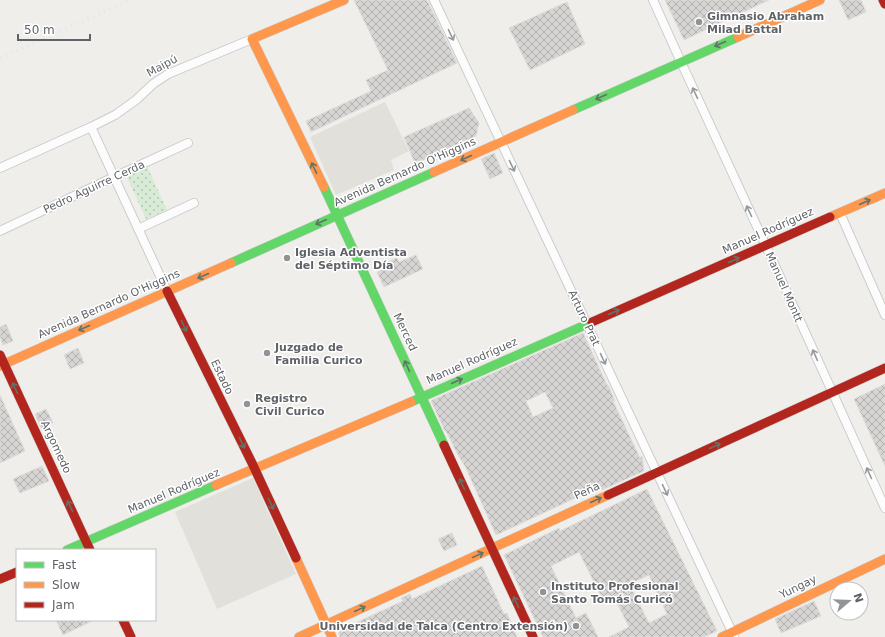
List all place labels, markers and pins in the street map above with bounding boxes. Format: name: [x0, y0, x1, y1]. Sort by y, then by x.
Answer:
place label: Gimnasio Abraham Milad Battal: [707, 10, 824, 36]
marker: Gimnasio Abraham Milad Battal: [694, 17, 704, 27]
place label: Iglesia Adventista del Séptimo Día: [295, 246, 407, 272]
marker: Iglesia Adventista del Séptimo Día: [282, 253, 292, 263]
place label: Juzgado de Familia Curico: [274, 341, 363, 367]
marker: Juzgado de Familia Curico: [262, 348, 272, 358]
place label: Registro Civil Curico: [255, 392, 325, 418]
marker: Registro Civil Curico: [242, 399, 252, 409]
place label: Instituto Profesional Santo Tomás Curicó: [551, 580, 678, 606]
marker: Instituto Profesional Santo Tomás Curicó: [538, 587, 548, 597]
place label: Universidad de Talca (Centro Extensión): [320, 620, 568, 633]
marker: Universidad de Talca (Centro Extensión): [571, 621, 581, 631]

